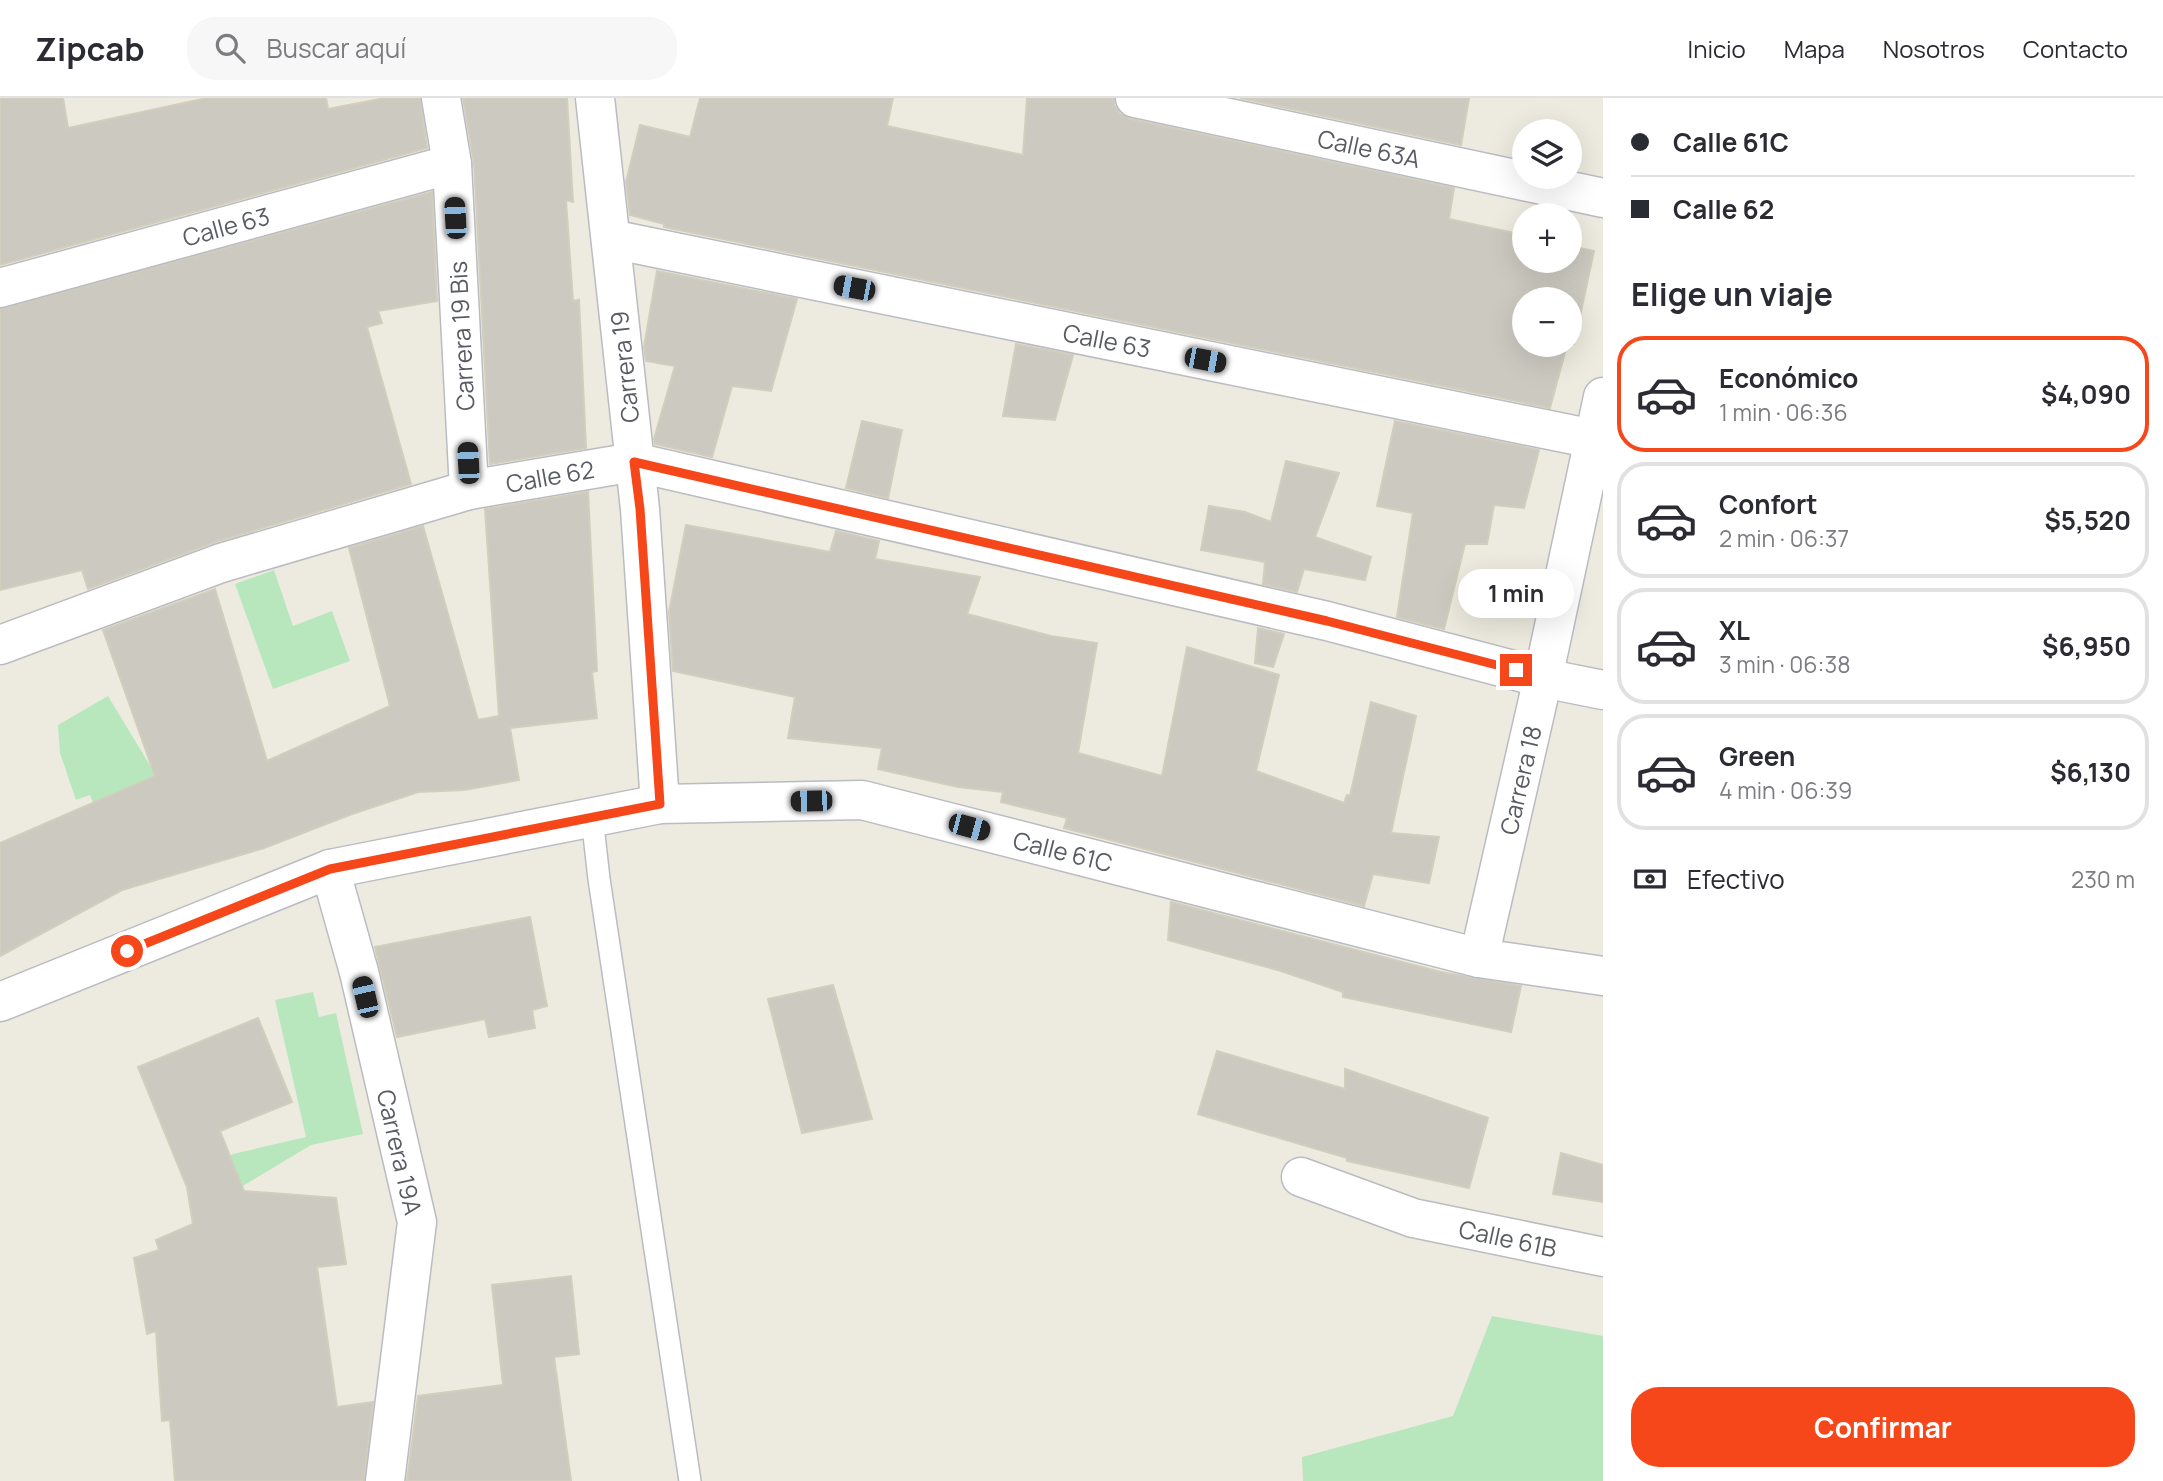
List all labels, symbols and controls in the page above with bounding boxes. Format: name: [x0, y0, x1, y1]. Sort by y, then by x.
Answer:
search box: [187, 17, 677, 80]
text: Zipcab: [35, 26, 145, 71]
icon: search: [211, 29, 249, 67]
text: Buscar aquí: [267, 30, 406, 66]
text: Inicio: [1688, 32, 1746, 65]
text: Mapa: [1784, 32, 1845, 65]
text: Nosotros: [1883, 32, 1985, 65]
text: Contacto: [2023, 32, 2128, 65]
map controls: [1512, 119, 1582, 357]
button: layers: [1512, 119, 1582, 189]
street label: Calle 63A: [1315, 121, 1423, 175]
text: Calle 61C: [1673, 124, 1789, 160]
text: Calle 62: [1673, 191, 1774, 227]
car: [444, 196, 467, 240]
street label: Calle 63: [179, 199, 273, 253]
button: +: [1512, 203, 1582, 273]
street label: Carrera 19 Bis: [441, 260, 481, 412]
text: Elige un viaje: [1631, 272, 1833, 316]
car: [832, 274, 877, 302]
button: −: [1512, 287, 1582, 357]
street label: Carrera 19: [602, 310, 646, 424]
street label: Calle 63: [1060, 315, 1154, 365]
car: [1183, 346, 1228, 374]
text: Económico: [1719, 360, 1858, 396]
icon: car: [1635, 363, 1698, 426]
text: $4,090: [2041, 376, 2131, 412]
text: 1 min · 06:36: [1719, 396, 1848, 428]
car: [457, 441, 480, 485]
street label: Calle 62: [503, 452, 597, 500]
text: Confort: [1719, 486, 1818, 522]
icon: car: [1635, 489, 1698, 552]
text: $5,520: [2044, 502, 2131, 538]
text: 2 min · 06:37: [1719, 522, 1849, 554]
callout: 1 min: [1458, 568, 1574, 618]
text: 1 min: [1488, 577, 1544, 609]
text: XL: [1719, 612, 1750, 648]
icon: car: [1635, 615, 1698, 678]
text: $6,950: [2042, 628, 2131, 664]
text: 3 min · 06:38: [1719, 648, 1851, 680]
route end: [1500, 654, 1532, 686]
street label: Carrera 18: [1491, 722, 1549, 838]
text: Green: [1719, 738, 1795, 774]
icon: car: [1635, 741, 1698, 804]
text: $6,130: [2050, 754, 2131, 790]
text: 4 min · 06:39: [1719, 774, 1852, 806]
car: [790, 790, 833, 812]
car: [946, 811, 993, 843]
street label: Calle 61C: [1010, 823, 1116, 879]
icon: cash: [1631, 860, 1669, 898]
text: Efectivo: [1687, 861, 1785, 897]
text: 230 m: [2071, 863, 2135, 895]
route start: [111, 935, 143, 967]
car: [351, 974, 380, 1020]
street label: Carrera 19A: [370, 1086, 430, 1218]
street label: Calle 61B: [1456, 1212, 1560, 1264]
button: Confirmar: [1631, 1387, 2135, 1467]

